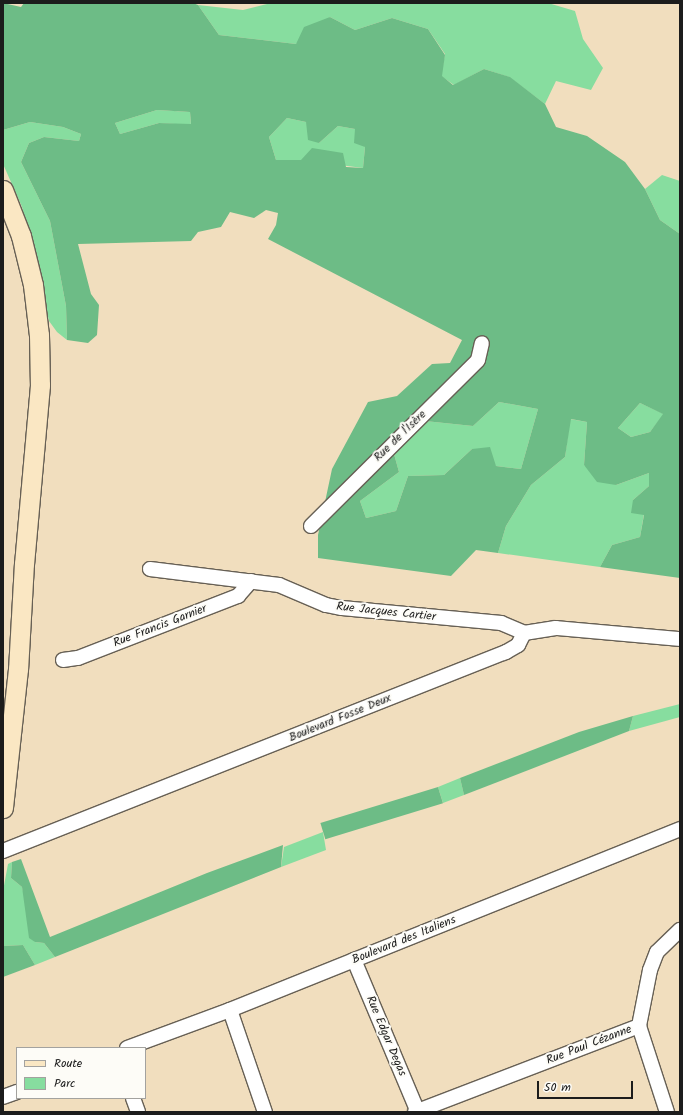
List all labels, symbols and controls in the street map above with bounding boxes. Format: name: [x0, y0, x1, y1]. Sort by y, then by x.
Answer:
street label: Rue de l'Isère: [371, 407, 429, 465]
street label: Rue Jacques Cartier: [336, 600, 436, 624]
street label: Rue Francis Garnier: [111, 602, 209, 650]
street label: Boulevard Fosse Deux: [287, 691, 393, 745]
street label: Boulevard des Italiens: [350, 913, 458, 967]
street label: Rue Edgar Degas: [363, 994, 409, 1078]
street label: Rue Paul Cézanne: [544, 1022, 634, 1068]
legend: [16, 1047, 146, 1099]
text: Route: [54, 1054, 82, 1073]
scale bar: [539, 1073, 635, 1099]
text: Parc: [54, 1074, 75, 1093]
text: 50 m: [544, 1078, 571, 1097]

